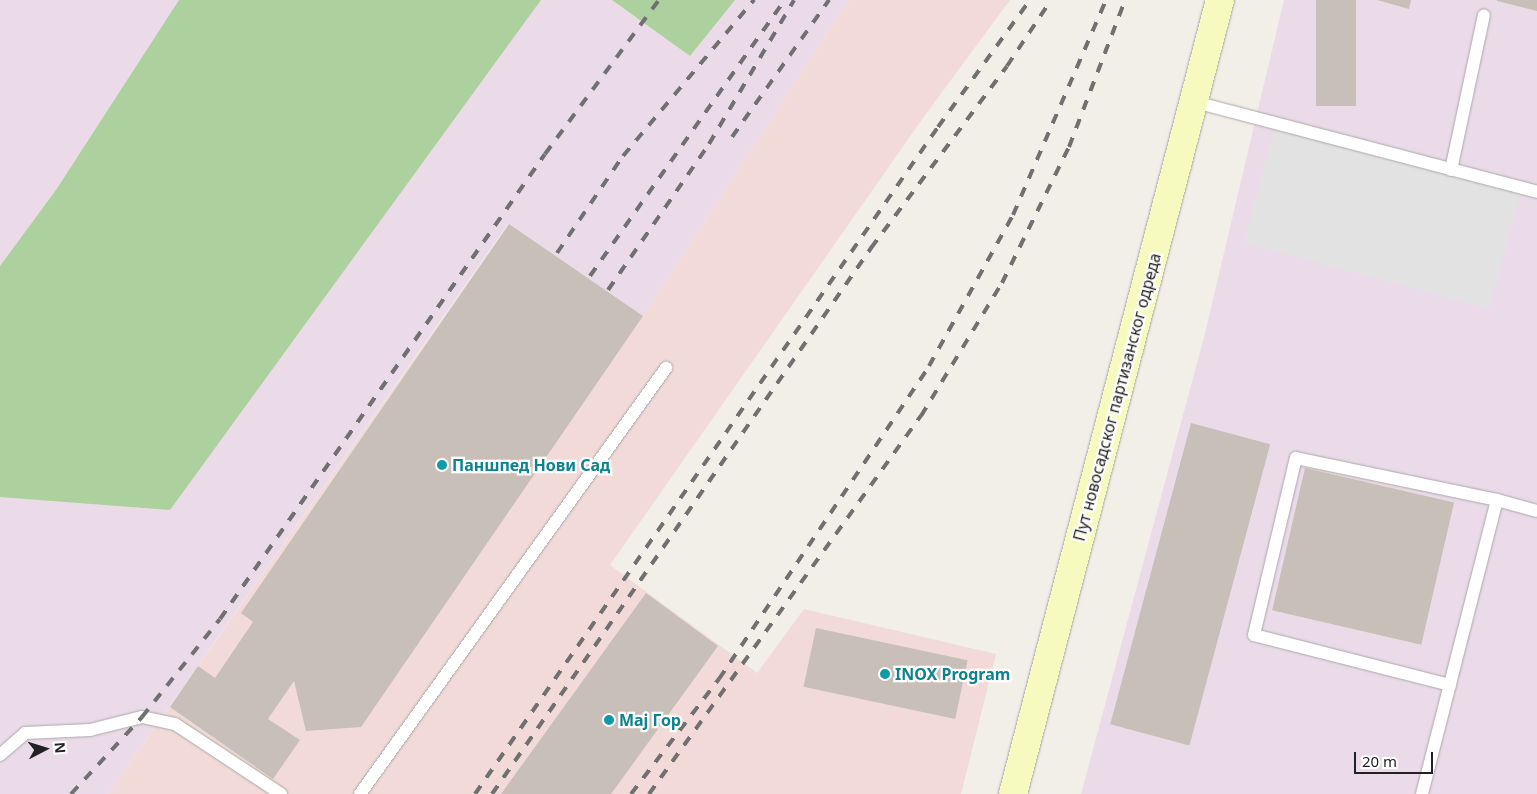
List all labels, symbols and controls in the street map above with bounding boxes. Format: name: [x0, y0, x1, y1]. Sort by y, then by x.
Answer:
street label: Пут новосадског партизанског одреда: [1069, 251, 1165, 543]
place label: Паншпед Нови Сад: [452, 455, 610, 475]
marker: Паншпед Нови Сад: [436, 459, 448, 471]
place label: INOX Program: [895, 664, 1010, 684]
marker: INOX Program: [879, 668, 891, 680]
place label: Мај Гор: [619, 710, 681, 730]
marker: Мај Гор: [603, 714, 615, 726]
north arrow: [20, 724, 70, 774]
text: N: [50, 741, 70, 754]
scale bar: [1357, 742, 1436, 774]
text: 20 m: [1362, 751, 1397, 771]

